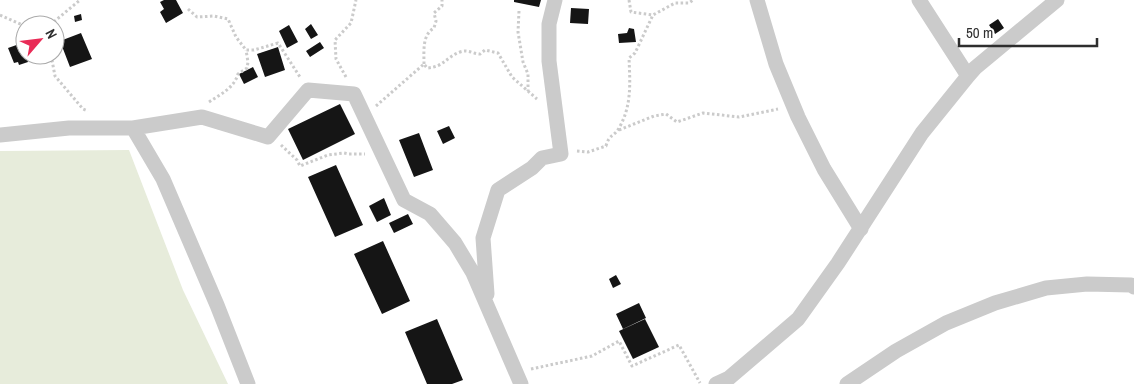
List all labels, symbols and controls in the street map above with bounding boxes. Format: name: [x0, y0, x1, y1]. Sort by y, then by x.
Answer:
north arrow: [15, 15, 65, 65]
scale bar: [959, 15, 1096, 47]
text: 50 m: [966, 22, 993, 43]
text: N: [42, 26, 61, 42]

